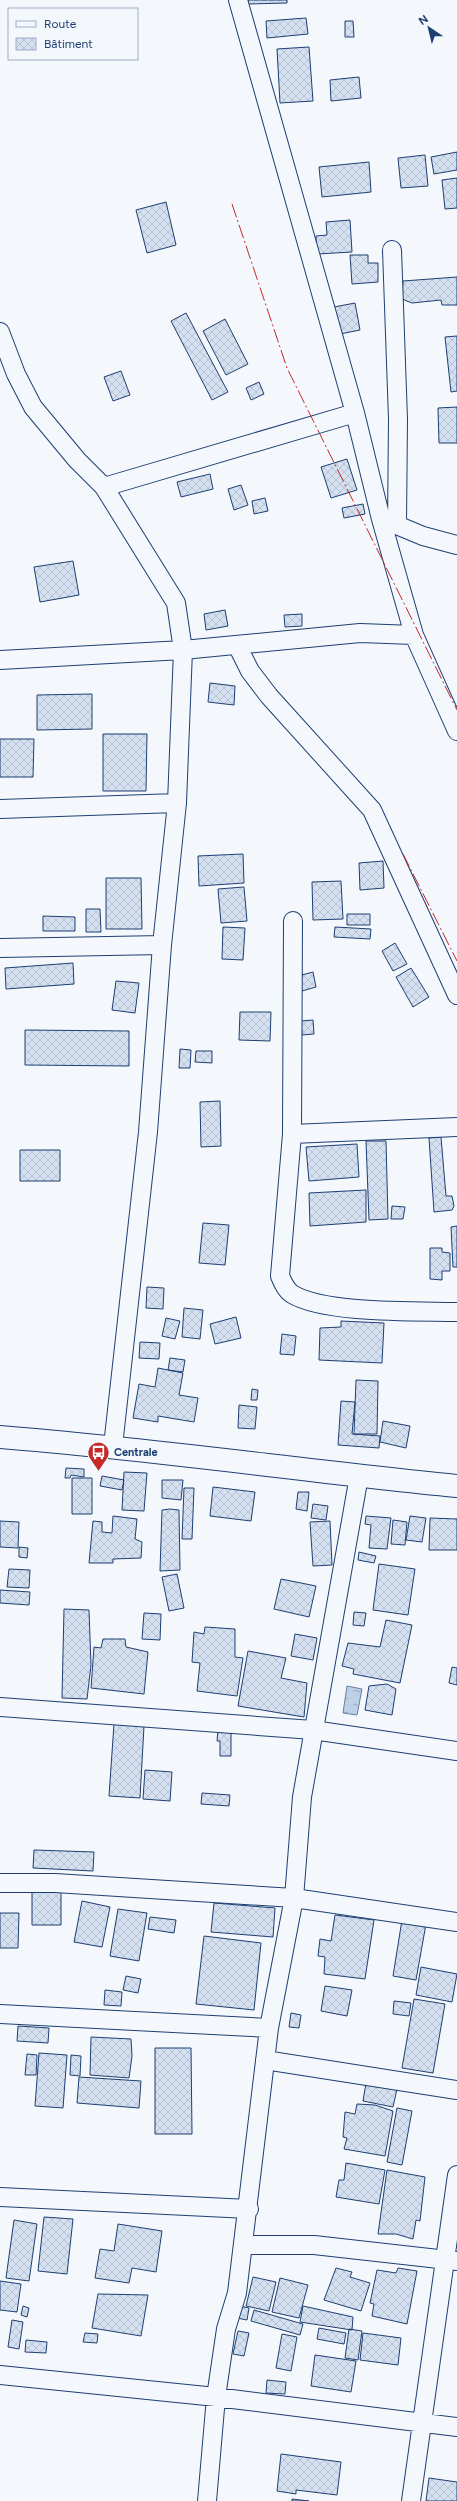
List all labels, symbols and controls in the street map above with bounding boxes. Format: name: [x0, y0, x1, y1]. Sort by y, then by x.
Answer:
legend: [8, 8, 138, 60]
north arrow: [409, 8, 449, 48]
text: N: [416, 12, 431, 28]
text: Route: [44, 17, 77, 31]
text: Bâtiment: [44, 37, 93, 51]
bus stop icon: Centrale: [86, 1439, 112, 1472]
place label: Centrale: [114, 1446, 158, 1459]

